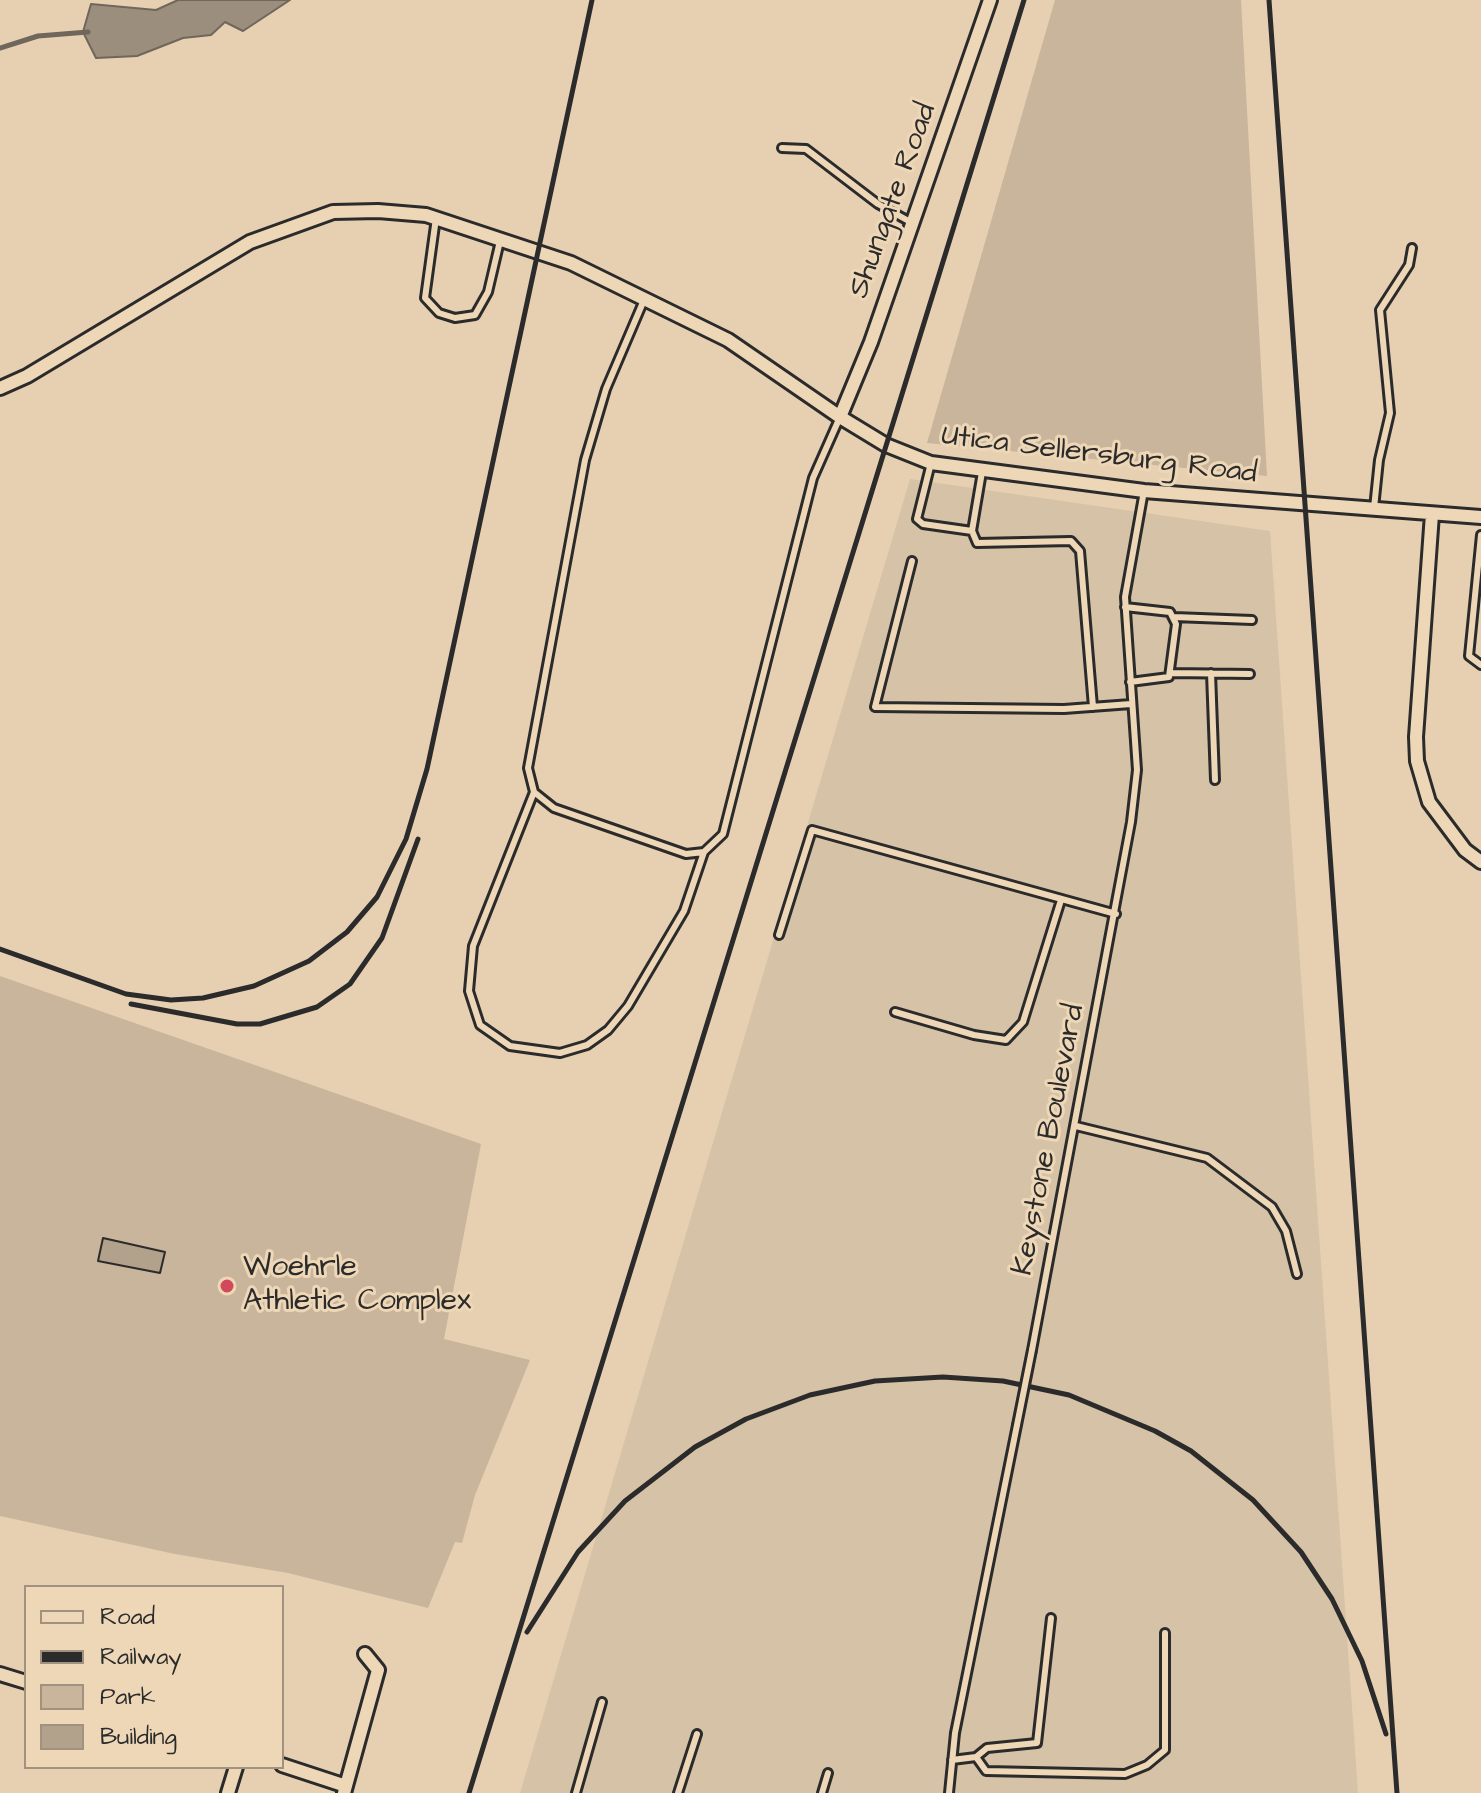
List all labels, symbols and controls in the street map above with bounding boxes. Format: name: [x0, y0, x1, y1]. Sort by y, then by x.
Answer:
street label: Shungate Road: [842, 99, 946, 303]
street label: Utica Sellersburg Road: [939, 419, 1259, 493]
street label: Keystone Boulevard: [1006, 1001, 1094, 1279]
place label: Woehrle Athletic Complex: [243, 1251, 471, 1322]
marker: Woehrle Athletic Complex: [218, 1277, 236, 1295]
legend: [24, 1585, 284, 1769]
text: Road: [100, 1600, 155, 1634]
text: Railway: [100, 1640, 182, 1674]
text: Park: [100, 1680, 156, 1714]
text: Building: [100, 1720, 177, 1754]

